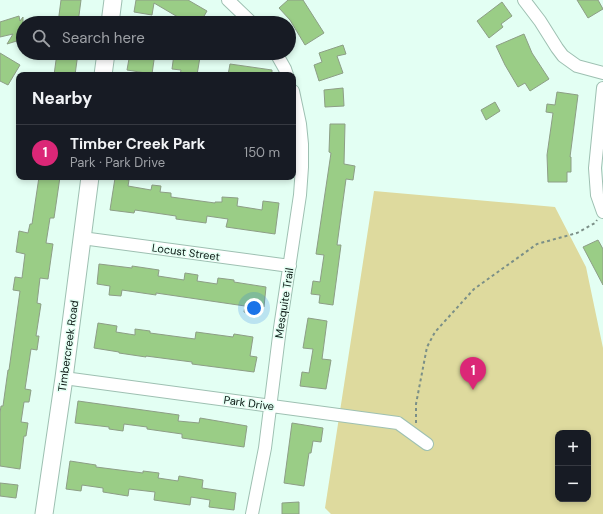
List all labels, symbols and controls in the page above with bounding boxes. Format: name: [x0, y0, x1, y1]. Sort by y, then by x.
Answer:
search box: [16, 16, 296, 60]
icon: search: [30, 27, 52, 49]
text: Search here: [62, 28, 145, 48]
text: Nearby: [32, 87, 92, 109]
text: Timber Creek Park: [70, 134, 205, 154]
text: 1: [43, 144, 47, 161]
text: 150 m: [244, 144, 280, 161]
text: Park · Park Drive: [70, 154, 165, 171]
street label: Locust Street: [151, 240, 221, 264]
street label: Mesquite Trail: [272, 267, 296, 339]
your location: [244, 298, 264, 318]
street label: Timbercreek Road: [55, 299, 81, 393]
pin: 1: [460, 357, 486, 390]
street label: Park Drive: [223, 393, 275, 413]
map controls: [555, 430, 591, 502]
button: +: [555, 430, 591, 466]
button: −: [555, 466, 591, 502]

